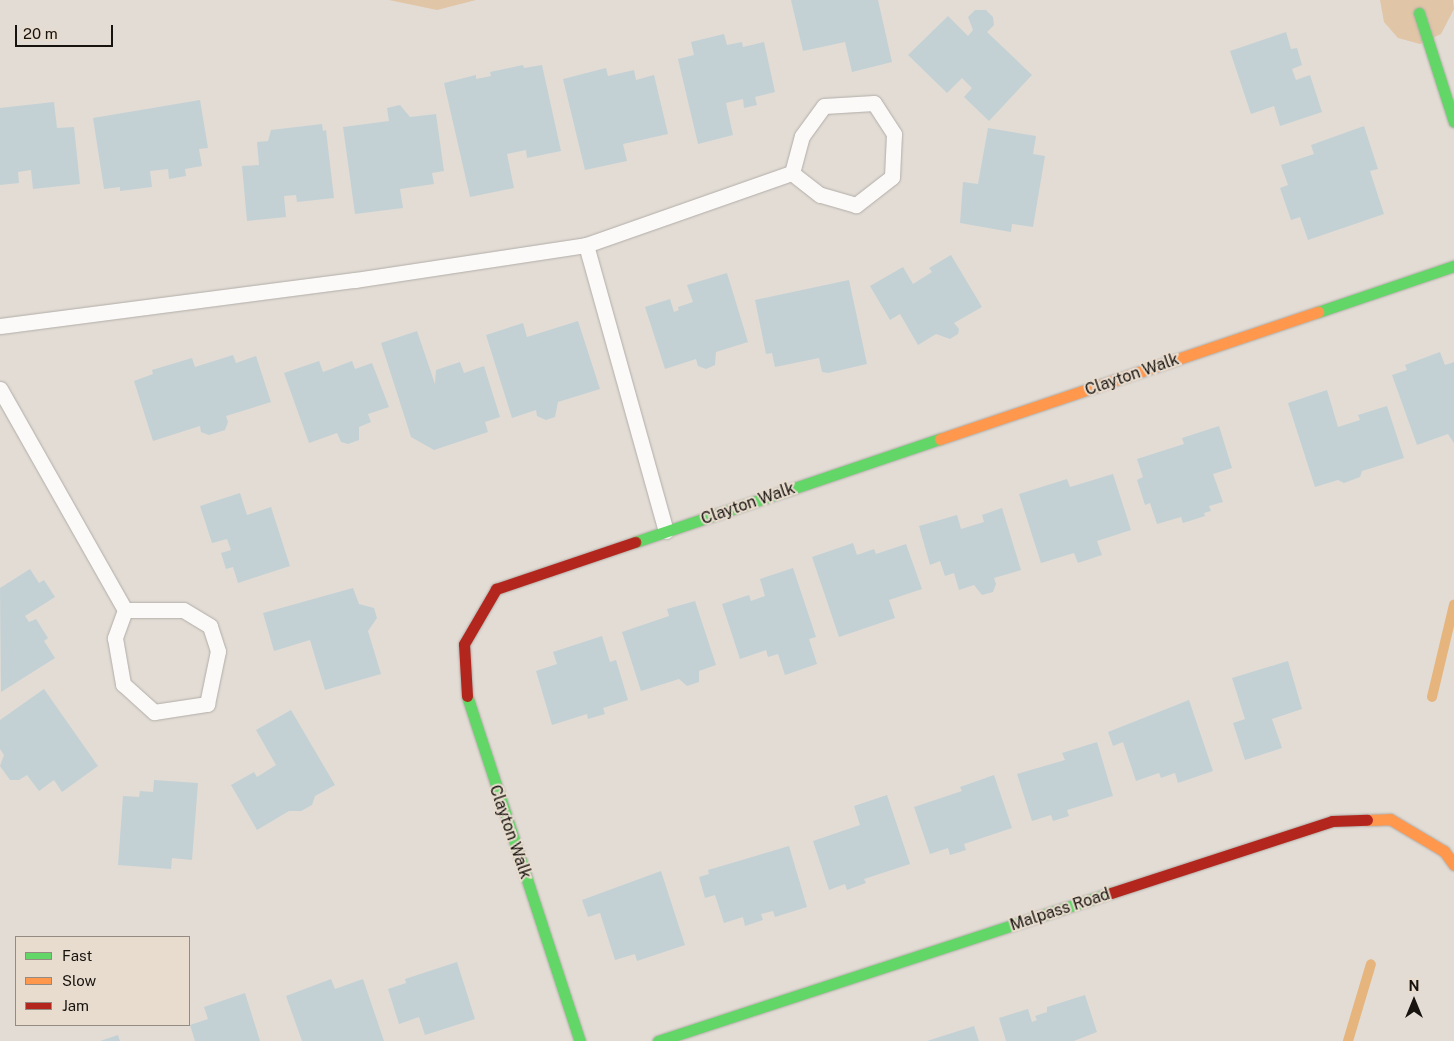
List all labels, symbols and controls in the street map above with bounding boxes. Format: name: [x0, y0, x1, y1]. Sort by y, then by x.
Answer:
scale bar: [18, 15, 115, 47]
text: 20 m: [23, 25, 58, 42]
street label: Clayton Walk: [1082, 350, 1182, 400]
street label: Clayton Walk: [698, 479, 798, 529]
street label: Clayton Walk: [485, 782, 535, 882]
street label: Malpass Road: [1008, 885, 1112, 935]
legend: [15, 936, 190, 1026]
text: Fast: [62, 947, 92, 964]
text: Slow: [62, 972, 96, 989]
north arrow: [1389, 976, 1439, 1026]
text: N: [1409, 978, 1419, 994]
text: Jam: [62, 997, 89, 1014]

